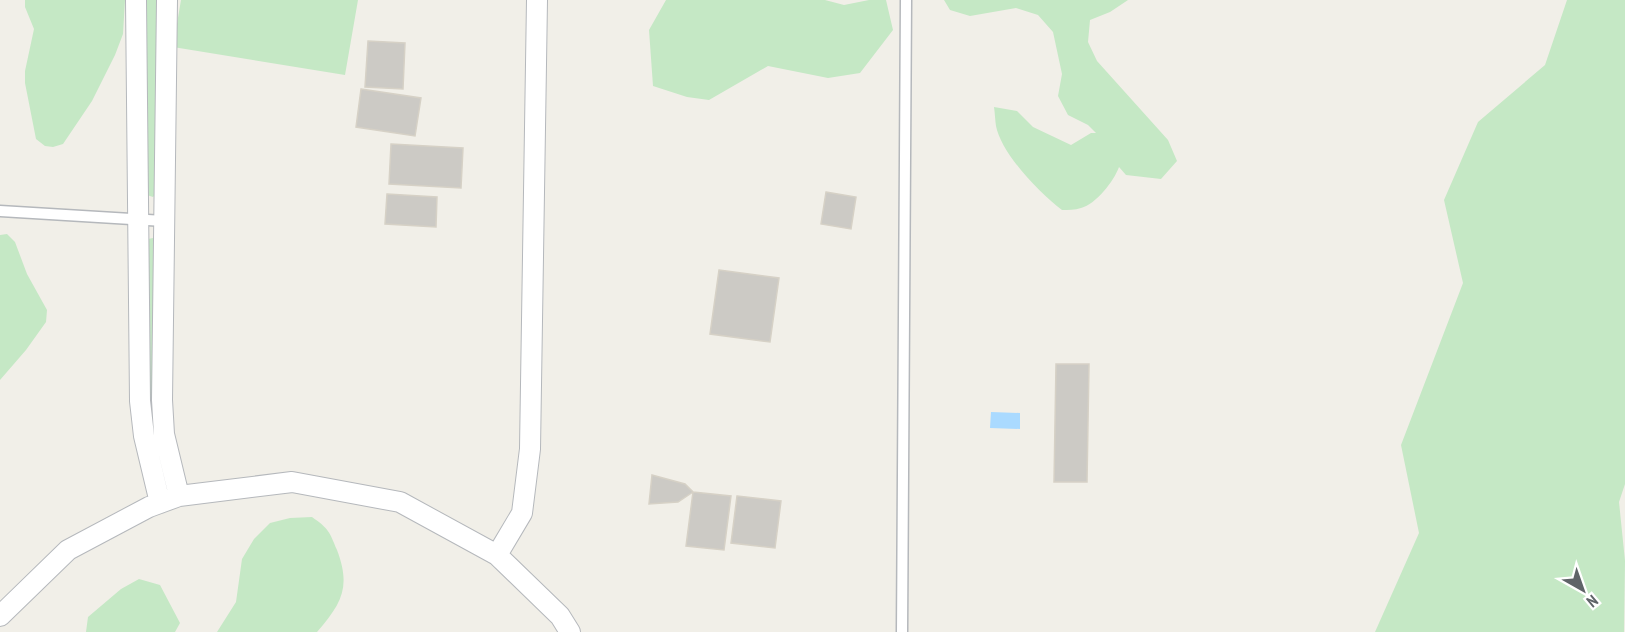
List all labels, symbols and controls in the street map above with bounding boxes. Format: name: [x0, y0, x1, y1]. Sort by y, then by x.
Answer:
north arrow: [1553, 560, 1613, 620]
text: N: [1583, 591, 1602, 612]

